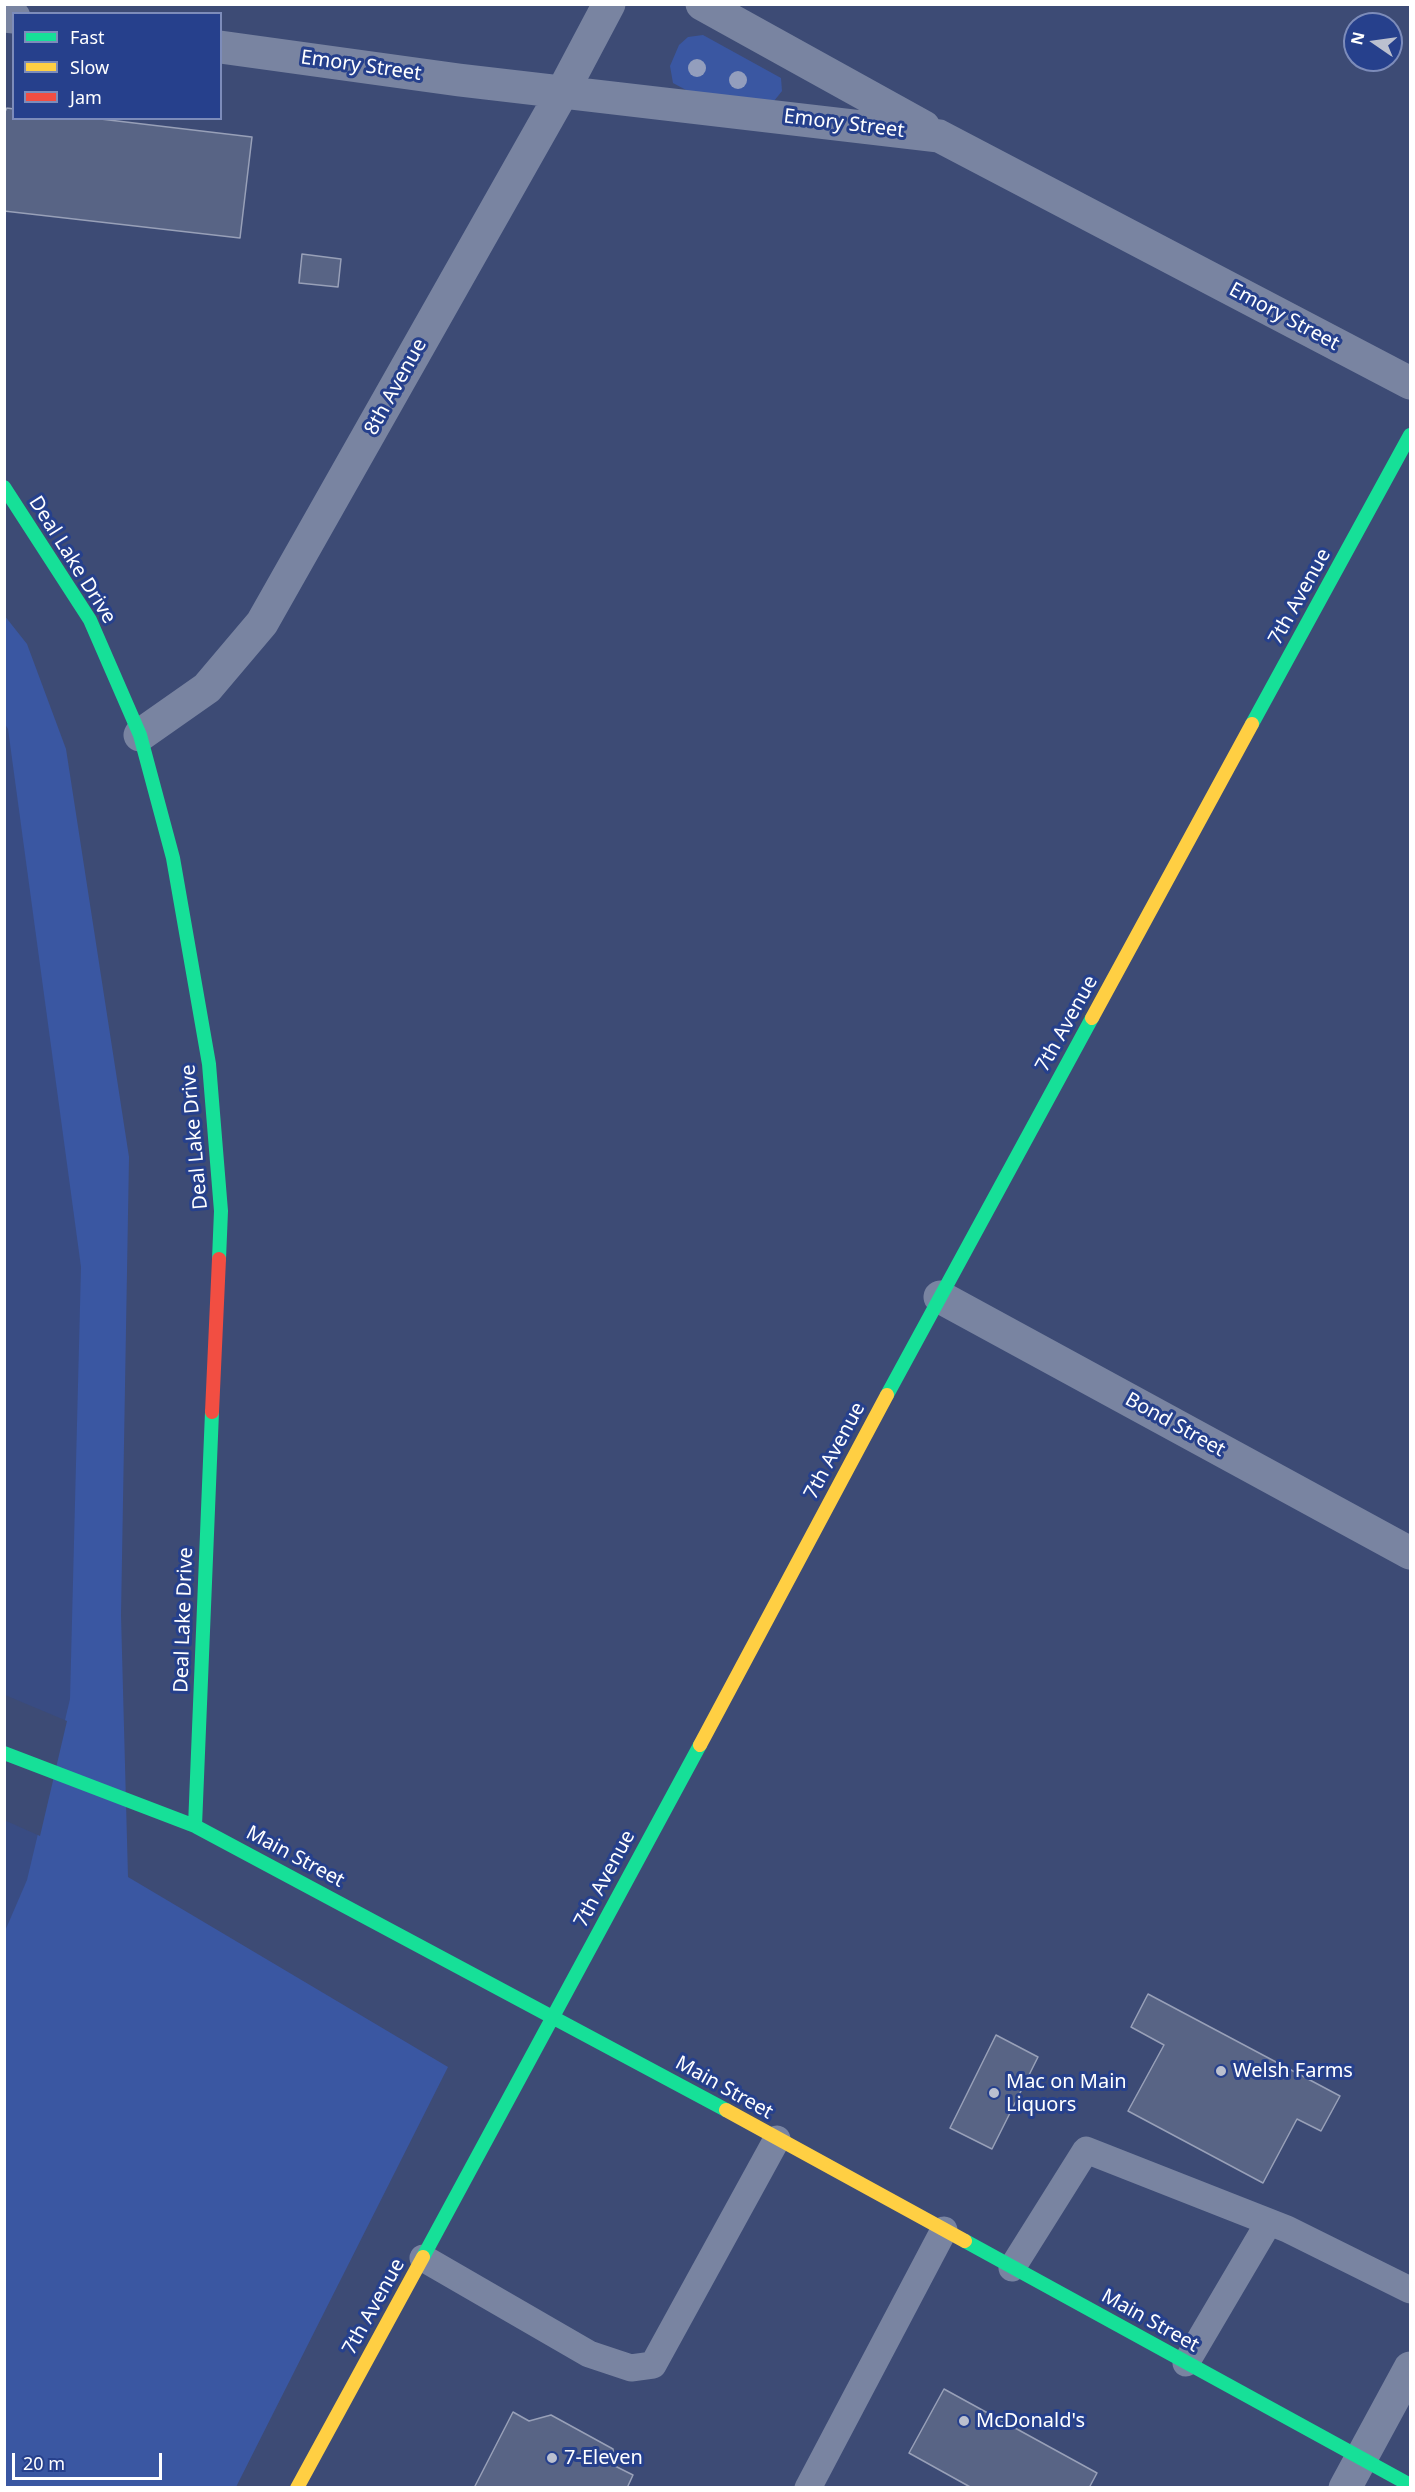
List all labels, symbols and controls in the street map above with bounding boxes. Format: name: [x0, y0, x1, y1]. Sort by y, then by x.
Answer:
legend: [12, 12, 222, 120]
north arrow: [1343, 12, 1403, 72]
text: Fast: [70, 25, 105, 49]
text: N: [1345, 30, 1370, 47]
street label: Emory Street: [299, 46, 423, 86]
text: Slow: [70, 55, 109, 79]
text: Jam: [70, 85, 102, 109]
street label: Emory Street: [782, 105, 906, 143]
street label: Emory Street: [1225, 278, 1343, 356]
street label: 8th Avenue: [360, 335, 432, 439]
street label: Deal Lake Drive: [23, 492, 121, 628]
street label: 7th Avenue: [1264, 545, 1336, 649]
street label: 7th Avenue: [1031, 972, 1103, 1076]
street label: Deal Lake Drive: [177, 1063, 213, 1211]
street label: Bond Street: [1121, 1388, 1229, 1462]
street label: 7th Avenue: [799, 1398, 871, 1504]
street label: Deal Lake Drive: [169, 1547, 199, 1693]
street label: Main Street: [242, 1821, 348, 1893]
street label: 7th Avenue: [569, 1826, 641, 1932]
street label: Main Street: [671, 2051, 777, 2125]
place label: Welsh Farms: [1233, 2059, 1353, 2083]
marker: Welsh Farms: [1214, 2064, 1228, 2078]
place label: Mac on Main Liquors: [1006, 2070, 1127, 2117]
marker: Mac on Main Liquors: [987, 2086, 1001, 2100]
street label: 7th Avenue: [338, 2255, 410, 2359]
street label: Main Street: [1097, 2284, 1203, 2358]
place label: McDonald's: [976, 2409, 1085, 2433]
marker: McDonald's: [957, 2414, 971, 2428]
scale bar: [15, 2441, 165, 2479]
place label: 7-Eleven: [564, 2446, 643, 2470]
text: 20 m: [23, 2451, 65, 2475]
marker: 7-Eleven: [545, 2451, 559, 2465]

